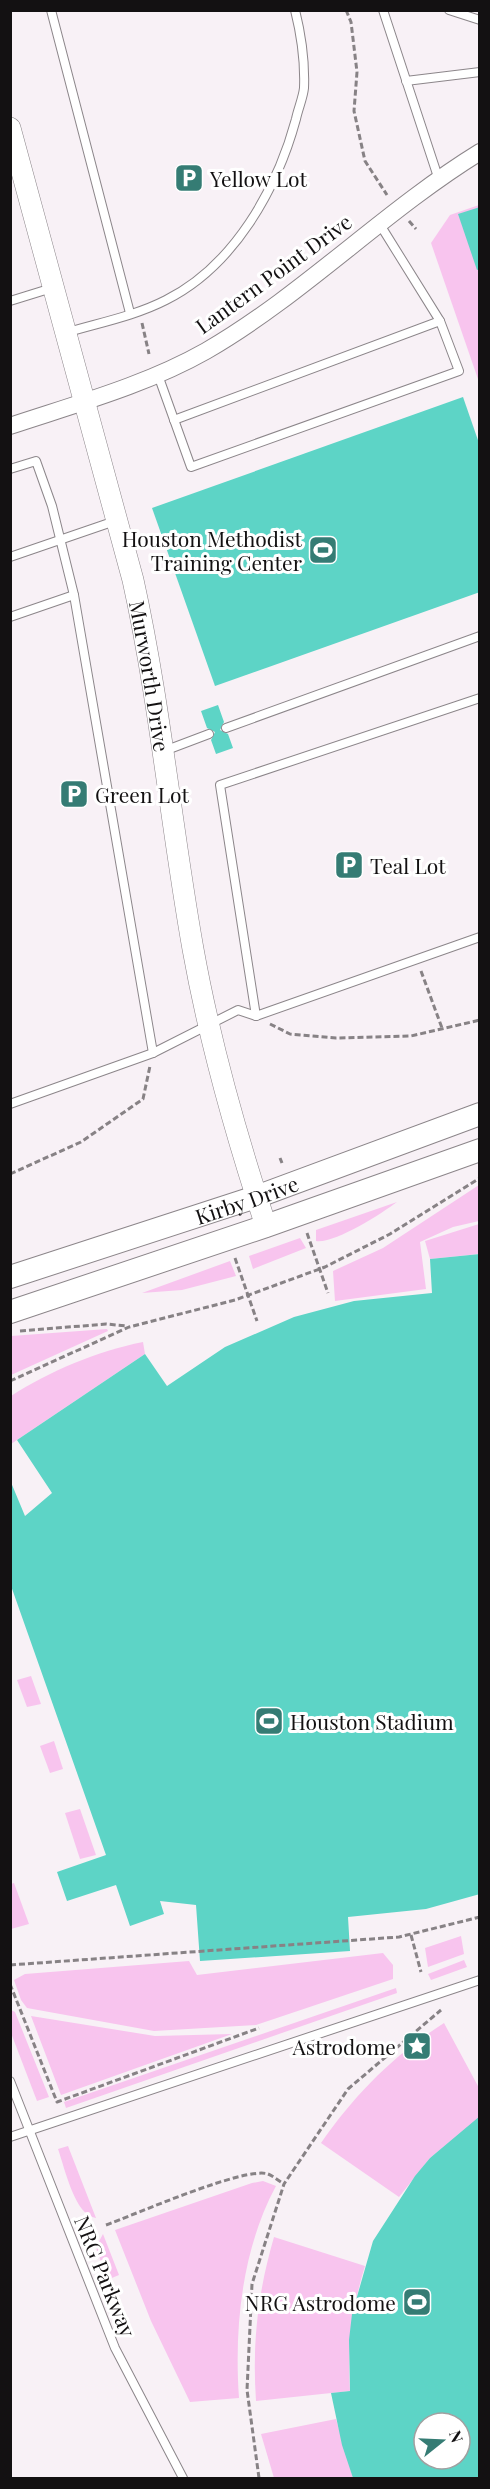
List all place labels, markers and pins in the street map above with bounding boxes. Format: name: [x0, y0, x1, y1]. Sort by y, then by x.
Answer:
parking icon: Yellow Lot: [173, 162, 205, 194]
place label: Yellow Lot: [209, 164, 308, 192]
place label: Houston Methodist Training Center: [122, 524, 303, 576]
sports icon: Houston Methodist Training Center: [307, 534, 339, 566]
parking icon: Green Lot: [58, 778, 90, 810]
place label: Green Lot: [95, 780, 190, 808]
parking icon: Teal Lot: [333, 849, 365, 881]
place label: Teal Lot: [370, 851, 446, 879]
sports icon: Houston Stadium: [253, 1705, 285, 1737]
place label: Houston Stadium: [290, 1707, 454, 1735]
place icon: Astrodome: [401, 2030, 433, 2062]
place label: Astrodome: [292, 2032, 396, 2060]
sports icon: NRG Astrodome: [401, 2286, 433, 2318]
place label: NRG Astrodome: [245, 2288, 396, 2316]

